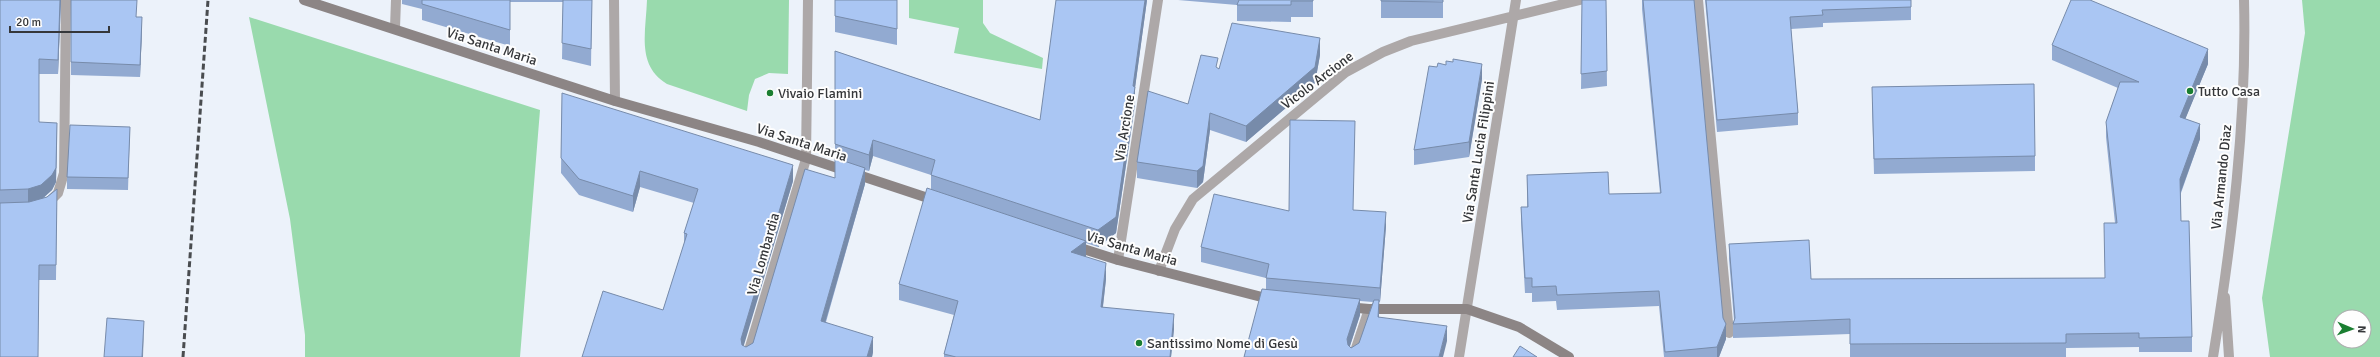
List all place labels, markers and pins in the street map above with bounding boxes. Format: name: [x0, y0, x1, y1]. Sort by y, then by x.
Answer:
place label: Tutto Casa: [2198, 83, 2260, 100]
place label: Vivaio Flamini: [778, 85, 862, 102]
marker: Tutto Casa: [2185, 86, 2195, 96]
marker: Vivaio Flamini: [765, 88, 775, 98]
place label: Santissimo Nome di Gesù: [1147, 335, 1298, 352]
marker: Santissimo Nome di Gesù: [1134, 338, 1144, 348]

